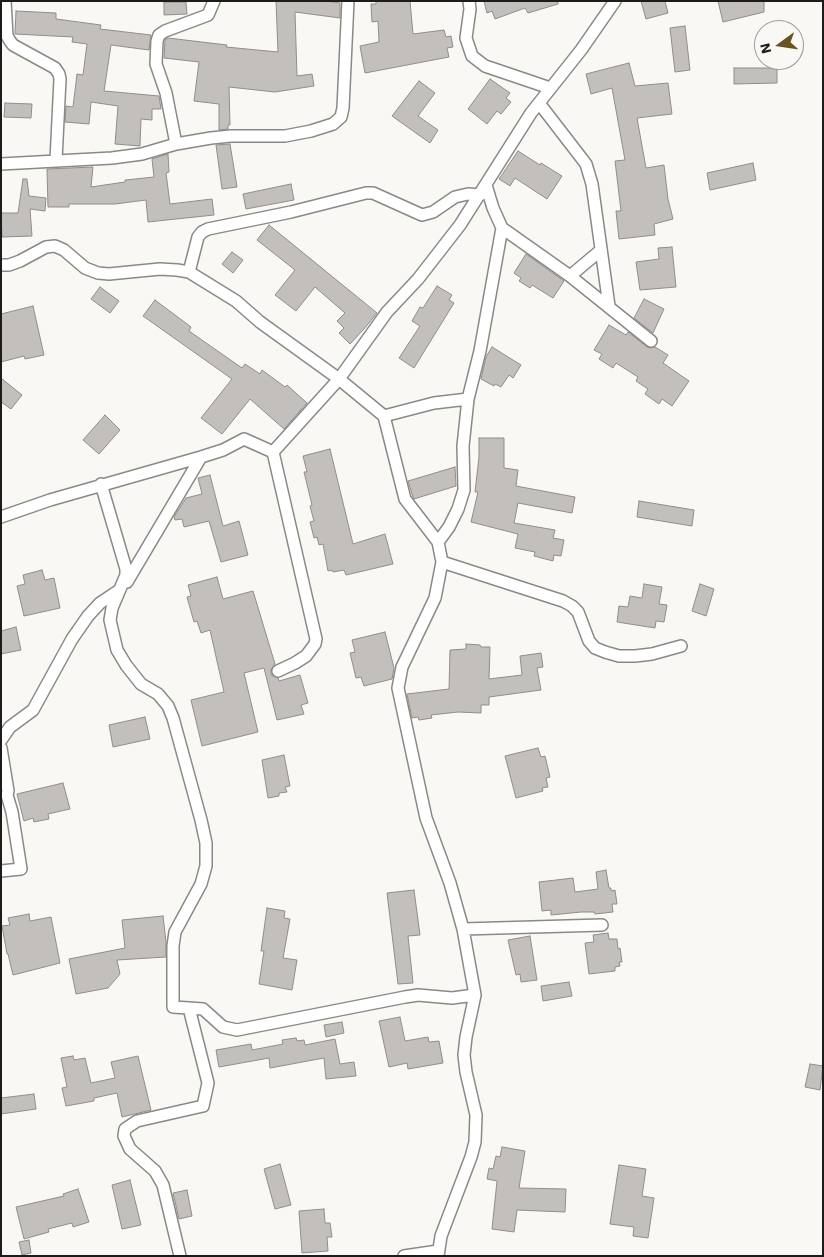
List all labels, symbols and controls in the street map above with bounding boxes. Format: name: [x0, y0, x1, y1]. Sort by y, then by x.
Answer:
north arrow: [754, 20, 804, 70]
text: N: [756, 41, 774, 55]

